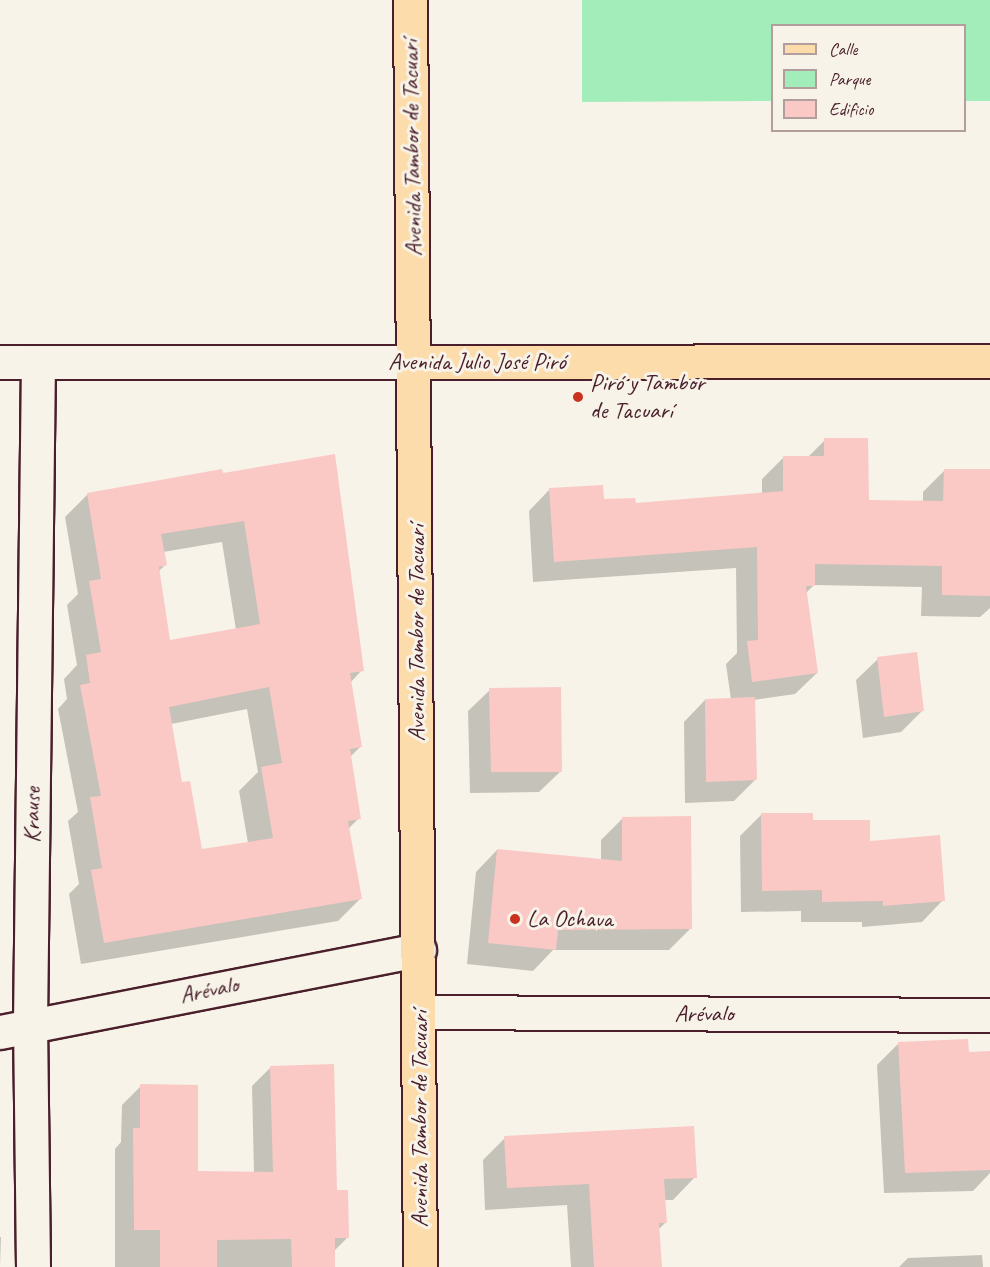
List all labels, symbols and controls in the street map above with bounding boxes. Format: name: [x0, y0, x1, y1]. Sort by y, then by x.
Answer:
legend: [771, 24, 966, 132]
text: Calle: [829, 38, 857, 60]
street label: Avenida Tambor de Tacuarí: [396, 39, 428, 257]
text: Parque: [829, 68, 870, 90]
text: Edificio: [829, 98, 873, 120]
street label: Avenida Julio José Piró: [388, 348, 566, 376]
place label: Piró y Tambor de Tacuarí: [590, 369, 703, 425]
marker: Piró y Tambor de Tacuarí: [571, 390, 585, 404]
street label: Avenida Tambor de Tacuarí: [403, 525, 431, 741]
street label: Krause: [17, 787, 47, 843]
place label: La Ochava: [527, 905, 613, 933]
marker: La Ochava: [508, 912, 522, 926]
street label: Arévalo: [177, 970, 241, 1010]
street label: Arévalo: [675, 1000, 733, 1028]
street label: Avenida Tambor de Tacuarí: [406, 1011, 434, 1227]

